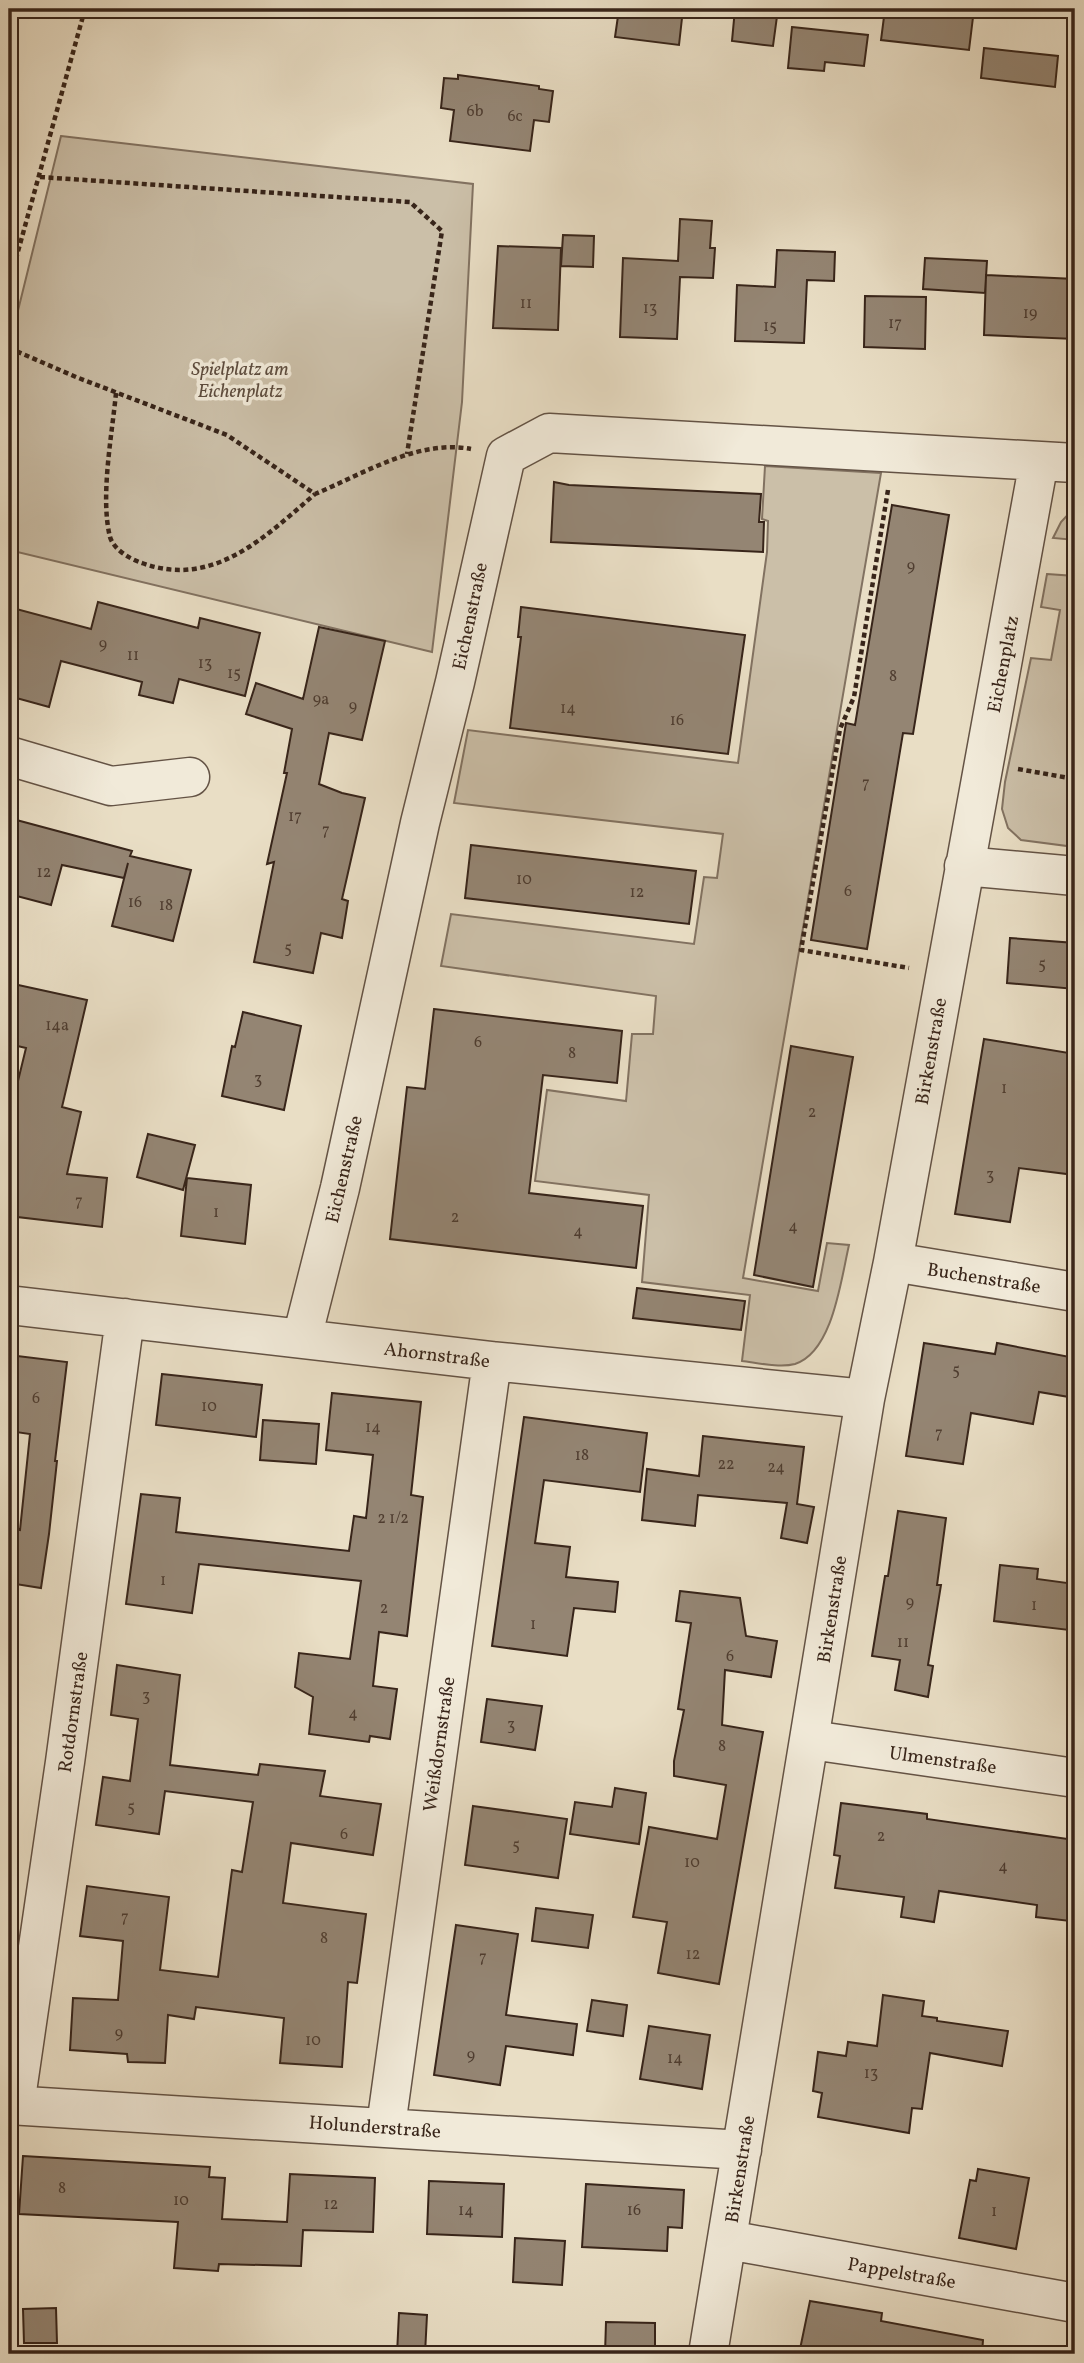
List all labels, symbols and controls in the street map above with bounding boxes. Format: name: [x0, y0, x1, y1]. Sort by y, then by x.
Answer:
house number: 6b: [467, 101, 484, 123]
house number: 6c: [507, 106, 523, 128]
house number: 11: [520, 293, 532, 315]
house number: 13: [643, 298, 657, 320]
house number: 19: [1023, 303, 1037, 325]
house number: 17: [888, 313, 902, 335]
house number: 15: [763, 316, 777, 338]
park label: Spielplatz am Eichenplatz: [191, 357, 289, 405]
house number: 9: [907, 556, 915, 578]
street label: Eichenstraße: [447, 560, 495, 673]
street label: Eichenplatz: [982, 614, 1026, 715]
house number: 9: [99, 634, 107, 656]
house number: 11: [127, 645, 139, 667]
house number: 13: [198, 653, 212, 675]
house number: 15: [227, 663, 241, 685]
house number: 8: [889, 666, 897, 688]
house number: 9a: [313, 689, 329, 711]
house number: 9: [349, 696, 357, 718]
house number: 14: [560, 698, 576, 720]
house number: 16: [670, 710, 684, 732]
house number: 7: [862, 773, 870, 795]
house number: 17: [288, 806, 302, 828]
house number: 7: [322, 820, 330, 842]
house number: 12: [37, 862, 51, 884]
house number: 10: [516, 869, 532, 891]
house number: 6: [844, 881, 852, 903]
house number: 12: [630, 882, 644, 904]
house number: 16: [128, 892, 142, 914]
house number: 18: [159, 895, 173, 917]
house number: 5: [284, 938, 292, 960]
house number: 5: [1038, 954, 1046, 976]
street label: Birkenstraße: [910, 996, 954, 1107]
house number: 14a: [45, 1015, 69, 1037]
house number: 6: [474, 1032, 482, 1054]
house number: 8: [568, 1043, 576, 1065]
house number: 3: [254, 1069, 262, 1091]
house number: 1: [1001, 1078, 1007, 1100]
house number: 2: [808, 1102, 816, 1124]
street label: Eichenstraße: [320, 1113, 370, 1226]
house number: 3: [986, 1165, 994, 1187]
house number: 7: [75, 1191, 83, 1213]
house number: 1: [213, 1202, 219, 1224]
house number: 2: [451, 1207, 459, 1229]
house number: 4: [788, 1216, 798, 1238]
house number: 4: [573, 1221, 583, 1243]
street label: Buchenstraße: [925, 1257, 1042, 1301]
street label: Ahornstraße: [382, 1337, 491, 1375]
house number: 5: [952, 1360, 960, 1382]
house number: 6: [32, 1388, 40, 1410]
house number: 10: [201, 1396, 217, 1418]
house number: 14: [365, 1417, 381, 1439]
house number: 7: [935, 1423, 943, 1445]
house number: 18: [575, 1445, 589, 1467]
house number: 22: [717, 1454, 735, 1476]
house number: 24: [767, 1457, 785, 1479]
house number: 2 1/2: [377, 1508, 409, 1530]
street label: Birkenstraße: [812, 1554, 854, 1665]
house number: 1: [160, 1570, 166, 1592]
house number: 9: [906, 1592, 914, 1614]
house number: 1: [1031, 1595, 1037, 1617]
house number: 2: [380, 1598, 388, 1620]
house number: 1: [530, 1614, 536, 1636]
house number: 11: [897, 1632, 909, 1654]
house number: 6: [726, 1646, 734, 1668]
street label: Rotdornstraße: [53, 1650, 95, 1774]
street label: Weißdornstraße: [418, 1675, 462, 1814]
house number: 3: [142, 1686, 150, 1708]
house number: 4: [348, 1703, 358, 1725]
house number: 3: [507, 1715, 515, 1737]
house number: 8: [718, 1736, 726, 1758]
street label: Ulmenstraße: [887, 1741, 998, 1781]
house number: 5: [127, 1797, 135, 1819]
house number: 6: [340, 1824, 348, 1846]
house number: 2: [877, 1826, 885, 1848]
house number: 5: [512, 1835, 520, 1857]
house number: 10: [684, 1852, 700, 1874]
house number: 4: [998, 1856, 1008, 1878]
house number: 7: [121, 1907, 129, 1929]
house number: 8: [320, 1928, 328, 1950]
house number: 12: [686, 1944, 700, 1966]
house number: 7: [479, 1947, 487, 1969]
house number: 9: [115, 2023, 123, 2045]
house number: 10: [305, 2030, 321, 2052]
house number: 9: [467, 2045, 475, 2067]
house number: 14: [667, 2048, 683, 2070]
house number: 13: [864, 2063, 878, 2085]
street label: Holunderstraße: [308, 2110, 442, 2146]
street label: Birkenstraße: [720, 2114, 762, 2225]
house number: 8: [58, 2178, 66, 2200]
house number: 10: [173, 2190, 189, 2212]
house number: 12: [324, 2194, 338, 2216]
house number: 14: [458, 2200, 474, 2222]
house number: 16: [627, 2200, 641, 2222]
house number: 1: [991, 2201, 997, 2223]
street label: Pappelstraße: [845, 2252, 958, 2296]

